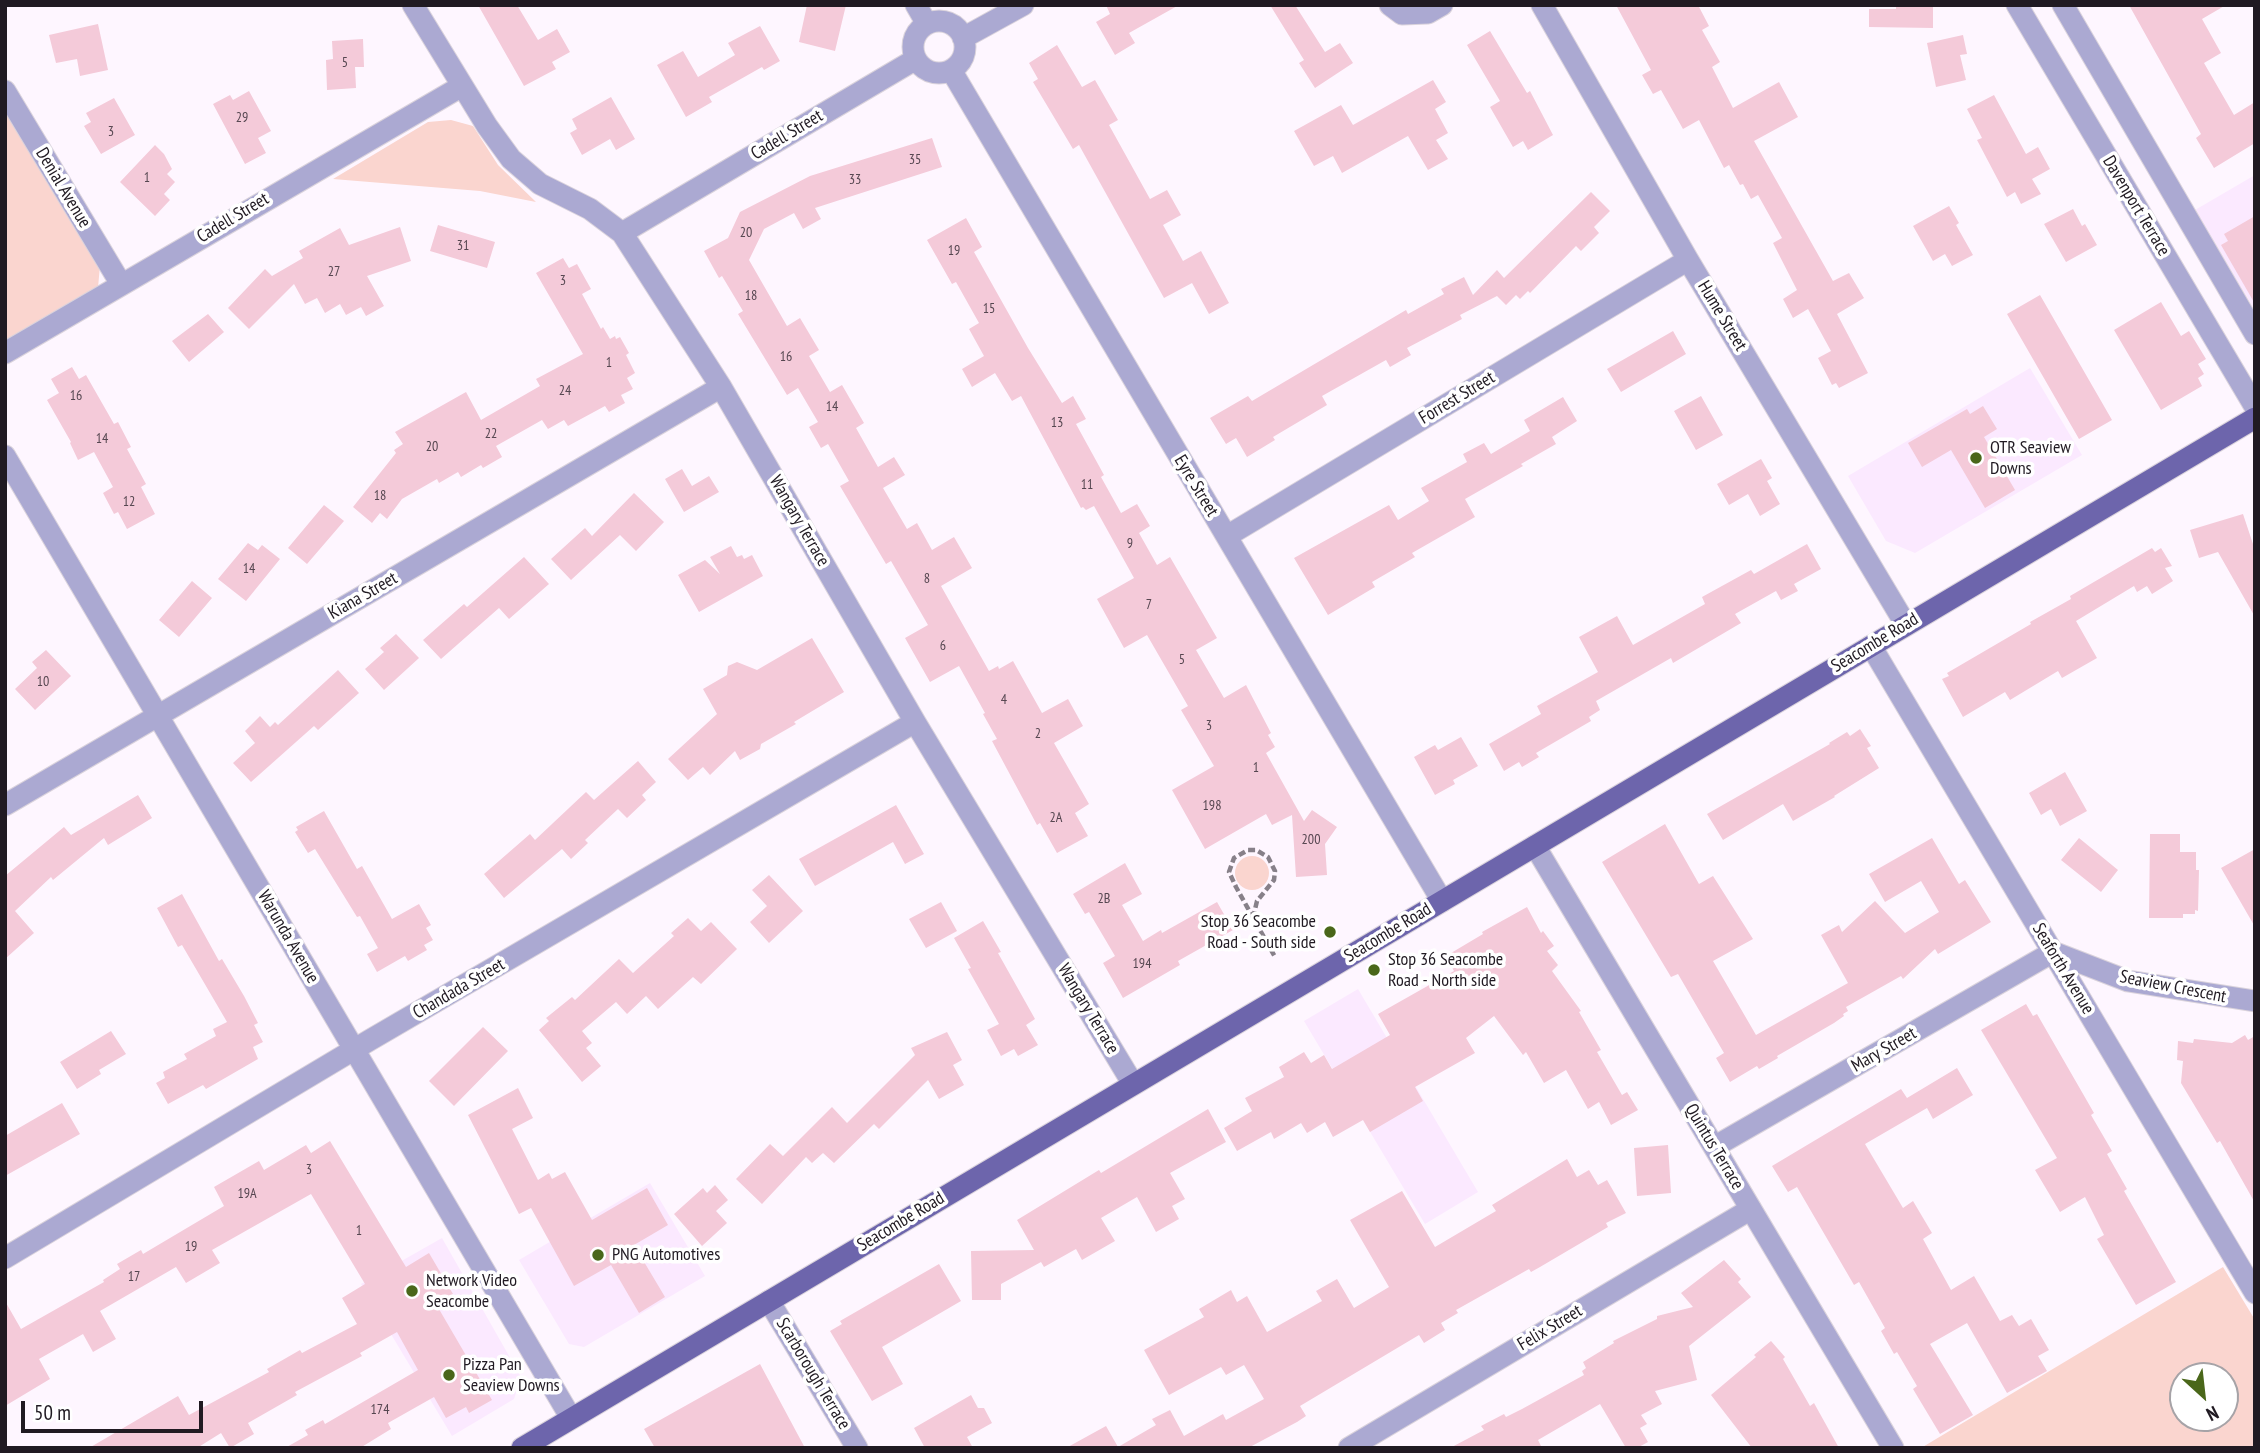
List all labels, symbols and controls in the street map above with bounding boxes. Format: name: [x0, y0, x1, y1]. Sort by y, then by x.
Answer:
house number: 5: [342, 55, 348, 71]
street label: Cadell Street: [747, 105, 827, 165]
house number: 29: [236, 110, 248, 126]
house number: 3: [108, 124, 114, 140]
street label: Denial Avenue: [31, 144, 95, 232]
house number: 35: [909, 152, 921, 168]
street label: Davenport Terrace: [2098, 152, 2174, 260]
house number: 1: [144, 170, 150, 186]
house number: 33: [849, 172, 861, 188]
street label: Cadell Street: [193, 188, 273, 248]
house number: 20: [740, 225, 752, 241]
house number: 31: [457, 238, 469, 254]
house number: 19: [948, 243, 960, 259]
house number: 27: [328, 264, 340, 280]
house number: 3: [560, 273, 566, 289]
street label: Hume Street: [1693, 277, 1751, 355]
house number: 18: [745, 288, 757, 304]
house number: 15: [983, 301, 995, 317]
house number: 16: [780, 349, 792, 365]
house number: 1: [606, 355, 612, 371]
street label: Forrest Street: [1415, 367, 1499, 429]
house number: 24: [559, 383, 571, 399]
house number: 16: [70, 388, 82, 404]
house number: 14: [826, 399, 838, 415]
house number: 13: [1051, 415, 1063, 431]
house number: 22: [485, 426, 497, 442]
house number: 14: [96, 431, 108, 447]
place label: OTR Seaview Downs: [1990, 437, 2071, 480]
house number: 20: [426, 439, 438, 455]
marker: OTR Seaview Downs: [1968, 450, 1984, 466]
street label: Eyre Street: [1169, 451, 1223, 521]
street label: Wangary Terrace: [764, 472, 834, 570]
house number: 11: [1081, 477, 1093, 493]
house number: 18: [374, 488, 386, 504]
house number: 12: [123, 494, 135, 510]
house number: 9: [1127, 536, 1133, 552]
house number: 14: [243, 561, 255, 577]
street label: Kiana Street: [325, 568, 401, 624]
house number: 8: [924, 571, 930, 587]
house number: 7: [1146, 597, 1152, 613]
street label: Seacombe Road: [1828, 609, 1922, 677]
house number: 6: [940, 638, 946, 654]
house number: 5: [1179, 652, 1185, 668]
house number: 10: [37, 674, 49, 690]
house number: 4: [1001, 692, 1007, 708]
house number: 3: [1206, 718, 1212, 734]
house number: 2: [1035, 726, 1041, 742]
house number: 1: [1253, 760, 1259, 776]
house number: 198: [1203, 798, 1221, 814]
house number: 2A: [1050, 810, 1062, 826]
house number: 200: [1302, 832, 1320, 848]
street label: Warunda Avenue: [253, 887, 323, 987]
house number: 2B: [1098, 891, 1110, 907]
street label: Seacombe Road: [1341, 899, 1435, 967]
place label: Stop 36 Seacombe Road - South side: [1201, 911, 1316, 954]
street label: Seaforth Avenue: [2027, 920, 2099, 1018]
marker: Stop 36 Seacombe Road - South side: [1322, 924, 1338, 940]
place label: Stop 36 Seacombe Road - North side: [1388, 949, 1503, 992]
street label: Chandada Street: [409, 954, 509, 1024]
house number: 194: [1133, 956, 1151, 972]
street label: Wangary Terrace: [1053, 960, 1123, 1058]
marker: Stop 36 Seacombe Road - North side: [1366, 962, 1382, 978]
street label: Seaview Crescent: [2118, 966, 2228, 1008]
street label: Mary Street: [1848, 1023, 1920, 1077]
street label: Quintus Terrace: [1680, 1100, 1748, 1194]
house number: 3: [306, 1162, 312, 1178]
house number: 19A: [237, 1186, 257, 1202]
street label: Seacombe Road: [854, 1188, 948, 1256]
house number: 1: [356, 1223, 362, 1239]
house number: 19: [185, 1239, 197, 1255]
place label: PNG Automotives: [612, 1244, 720, 1266]
marker: PNG Automotives: [590, 1247, 606, 1263]
house number: 17: [128, 1269, 140, 1285]
place label: Network Video Seacombe: [426, 1270, 517, 1312]
marker: Network Video Seacombe: [404, 1283, 420, 1299]
street label: Felix Street: [1514, 1300, 1586, 1356]
street label: Scarborough Terrace: [771, 1314, 855, 1434]
place label: Pizza Pan Seaview Downs: [463, 1354, 560, 1396]
north arrow: [2169, 1362, 2239, 1432]
marker: Pizza Pan Seaview Downs: [441, 1367, 457, 1383]
scale bar: [24, 1386, 206, 1430]
text: 50 m: [34, 1399, 71, 1426]
text: N: [2203, 1401, 2223, 1427]
house number: 174: [371, 1402, 389, 1418]

